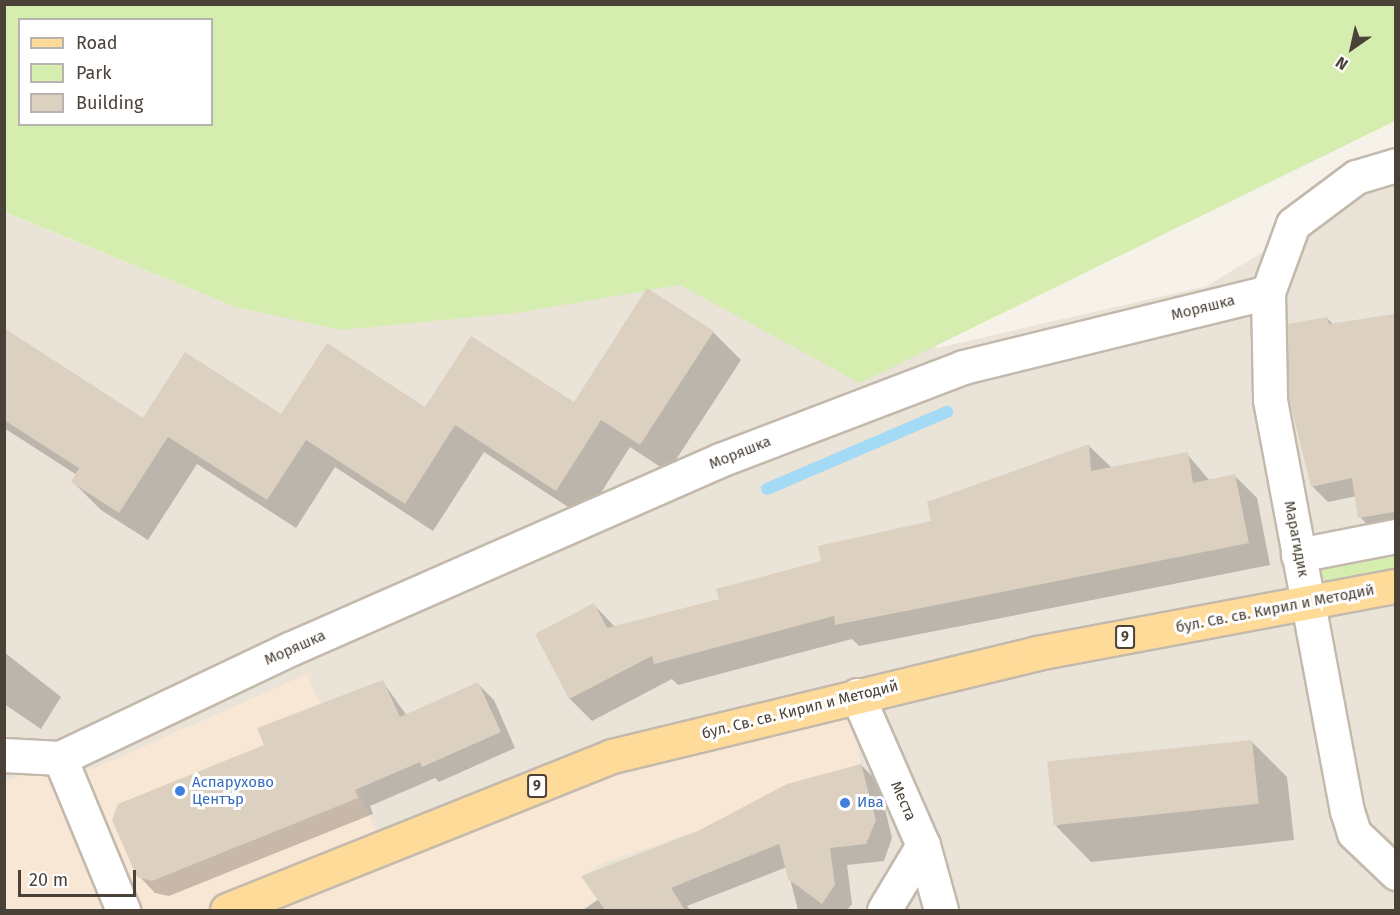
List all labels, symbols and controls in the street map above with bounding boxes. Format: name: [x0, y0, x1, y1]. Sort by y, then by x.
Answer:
legend: [18, 18, 213, 126]
north arrow: [1322, 18, 1382, 78]
text: Road: [76, 32, 118, 54]
text: N: [1332, 52, 1351, 74]
text: Park: [76, 62, 111, 84]
text: Building: [76, 92, 143, 114]
street label: Моряшка: [1169, 291, 1237, 325]
street label: Моряшка: [706, 432, 774, 474]
street label: Марагидик: [1280, 499, 1312, 579]
street label: бул. Св. св. Кирил и Методий: [1174, 581, 1376, 637]
road number: 9: [1114, 626, 1136, 648]
street label: Моряшка: [262, 627, 328, 669]
street label: бул. Св. св. Кирил и Методий: [700, 677, 900, 743]
place label: Аспарухово Център: [192, 773, 274, 808]
road number: 9: [526, 775, 548, 797]
street label: Места: [886, 778, 920, 824]
marker: Аспарухово Център: [173, 784, 187, 798]
place label: Ива: [857, 794, 884, 812]
marker: Ива: [838, 796, 852, 810]
scale bar: [21, 858, 140, 896]
text: 20 m: [29, 869, 68, 891]

